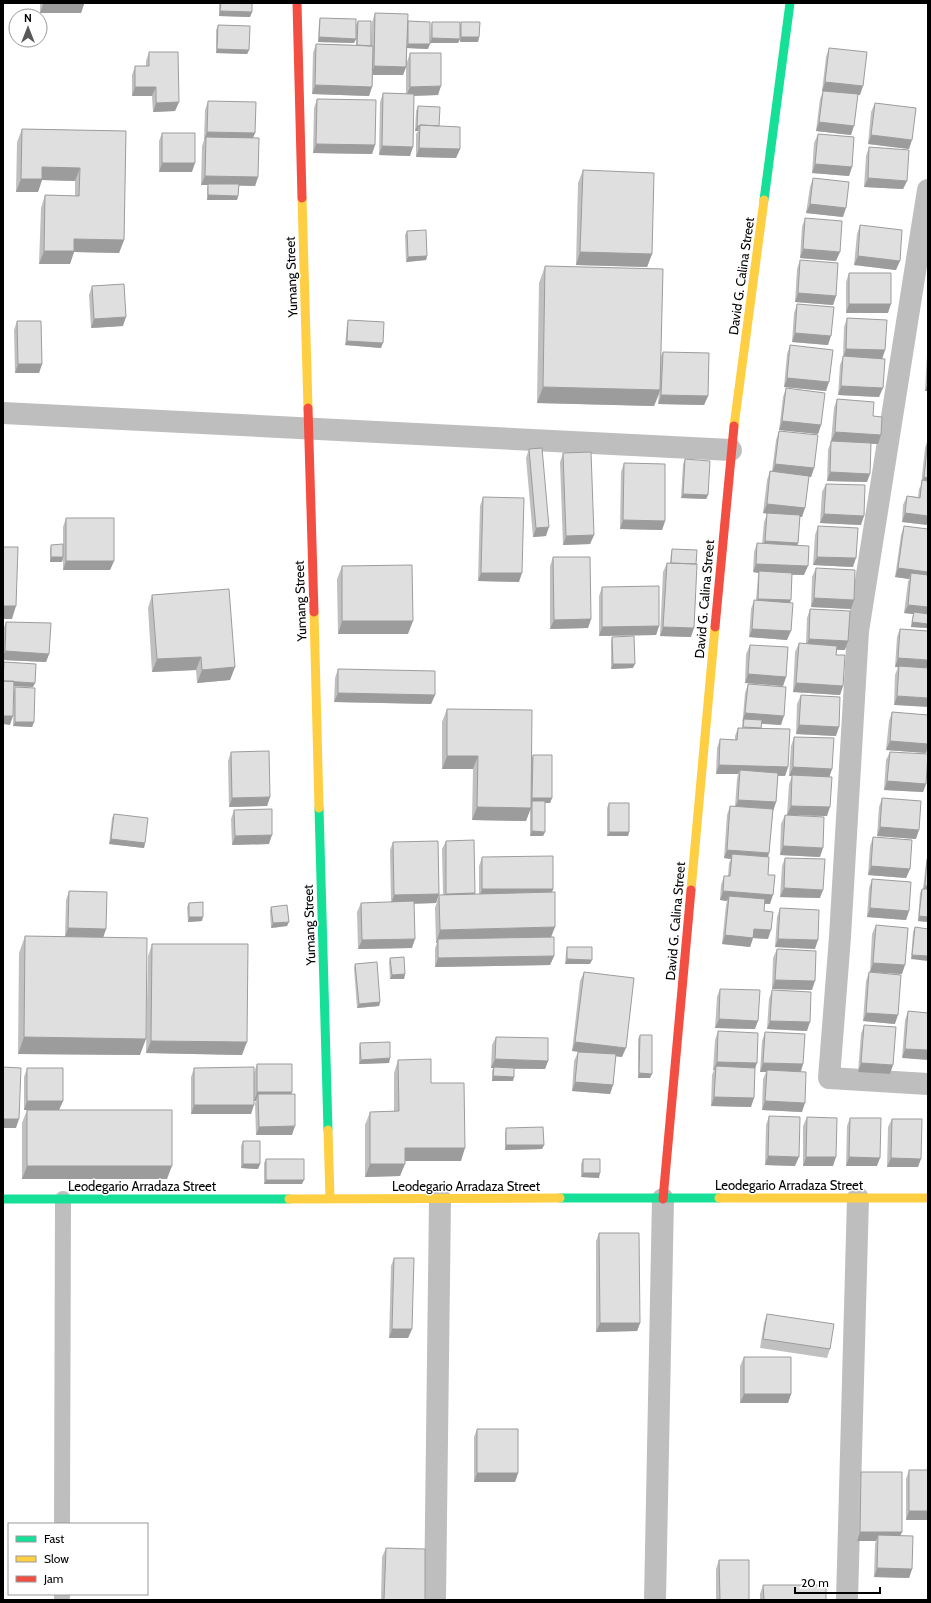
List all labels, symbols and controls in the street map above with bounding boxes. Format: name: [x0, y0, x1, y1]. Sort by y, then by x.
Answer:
north arrow: [8, 8, 48, 48]
text: N: [24, 11, 32, 25]
street label: David G. Calina Street: [725, 215, 757, 336]
street label: Yumang Street: [282, 236, 300, 319]
street label: David G. Calina Street: [691, 538, 717, 659]
street label: Yumang Street: [291, 560, 309, 643]
street label: David G. Calina Street: [662, 860, 688, 981]
street label: Yumang Street: [300, 884, 318, 967]
street label: Leodegario Arradaza Street: [715, 1177, 864, 1193]
street label: Leodegario Arradaza Street: [68, 1178, 217, 1194]
street label: Leodegario Arradaza Street: [392, 1178, 541, 1194]
legend: [8, 1523, 148, 1595]
text: Fast: [44, 1531, 64, 1546]
text: Slow: [44, 1551, 69, 1566]
scale bar: [795, 1569, 880, 1595]
text: Jam: [43, 1571, 63, 1586]
text: 20 m: [801, 1575, 829, 1590]

